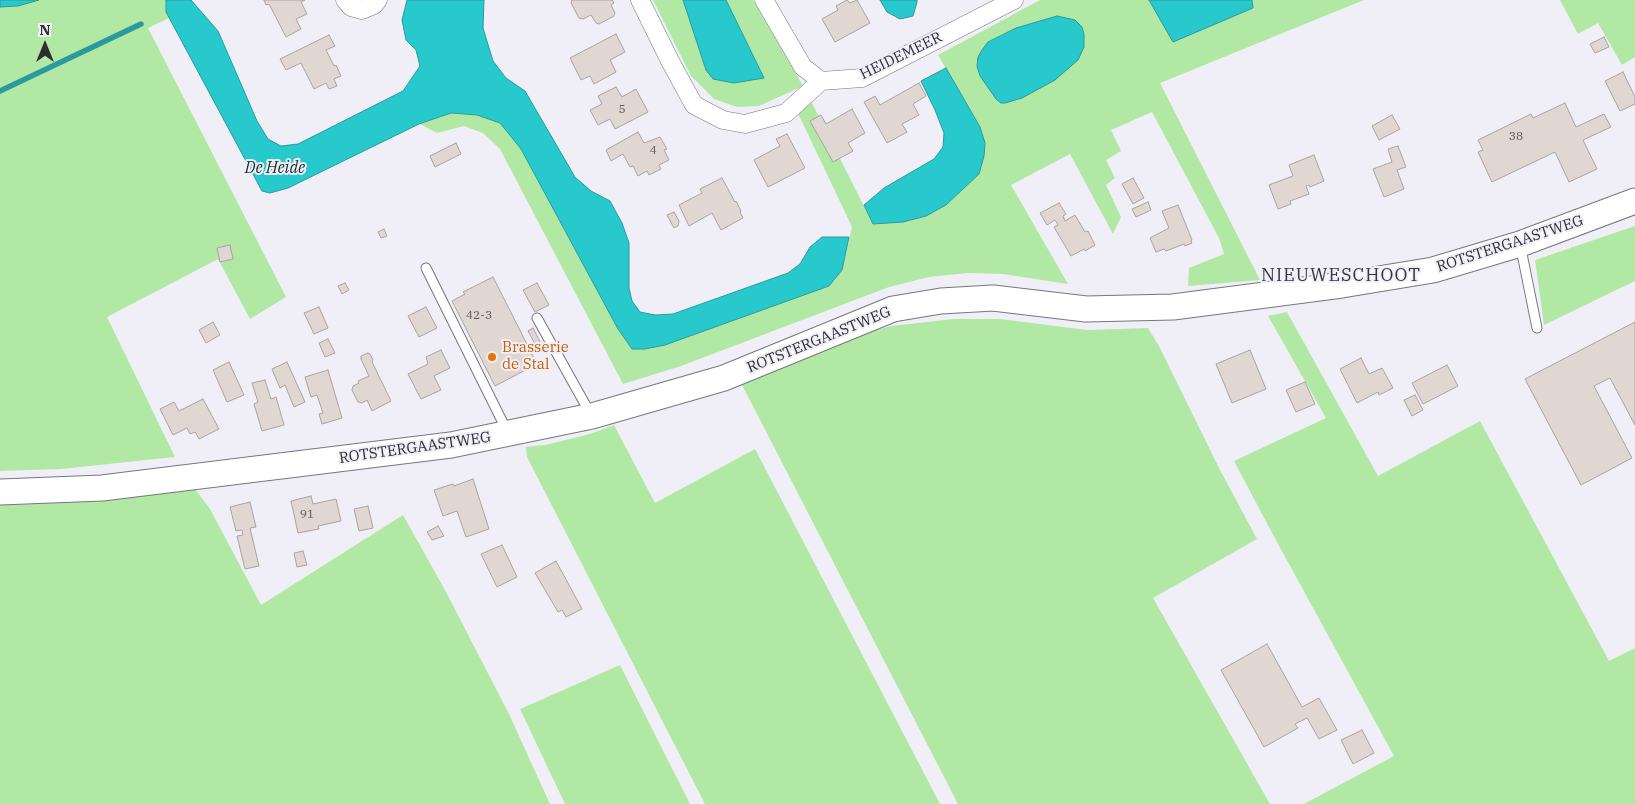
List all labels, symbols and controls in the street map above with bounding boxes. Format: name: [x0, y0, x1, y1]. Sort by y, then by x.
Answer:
north arrow: [20, 20, 70, 70]
text: N: [39, 21, 51, 39]
street label: HEIDEMEER: [857, 28, 945, 84]
house number: 5: [618, 103, 626, 117]
house number: 38: [1509, 130, 1523, 144]
house number: 4: [649, 144, 657, 158]
water label: De Heide: [245, 158, 305, 178]
street label: ROTSTERGAASTWEG: [1434, 212, 1586, 276]
district label: NIEUWESCHOOT: [1260, 265, 1422, 287]
street label: ROTSTERGAASTWEG: [745, 303, 893, 377]
house number: 42-3: [466, 309, 492, 323]
place label: Brasserie de Stal: [502, 339, 569, 374]
marker: Brasserie de Stal: [486, 351, 498, 363]
street label: ROTSTERGAASTWEG: [338, 428, 492, 468]
house number: 91: [300, 508, 314, 522]

